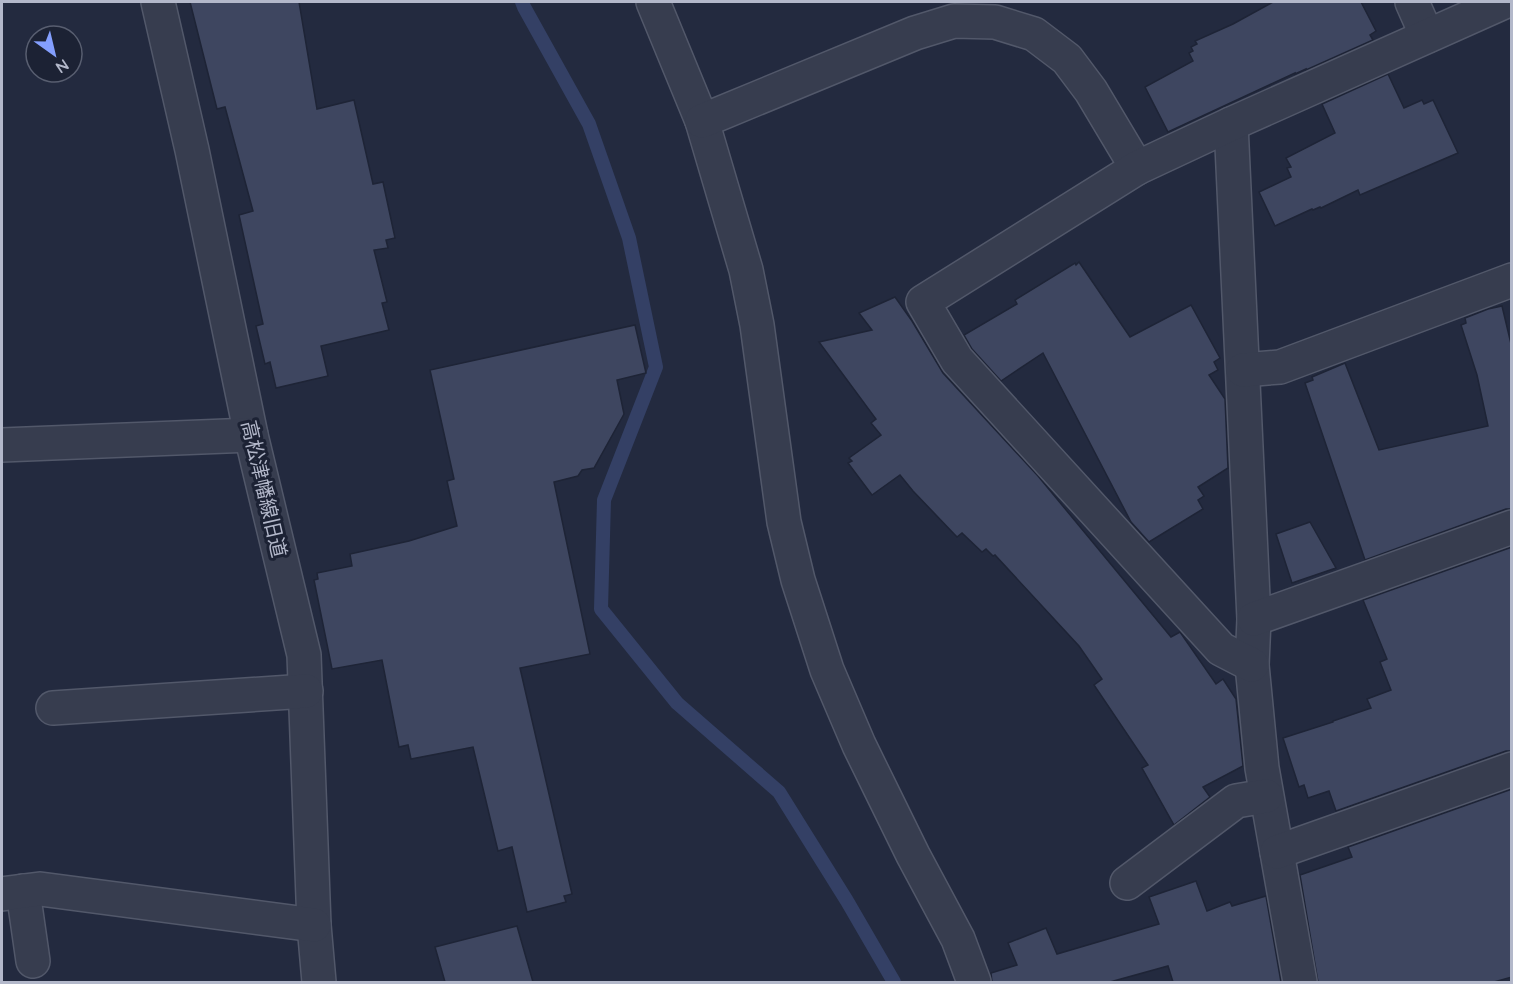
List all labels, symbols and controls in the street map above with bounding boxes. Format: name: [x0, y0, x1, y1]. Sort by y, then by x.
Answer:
north arrow: [24, 24, 84, 84]
text: N: [52, 55, 73, 78]
street label: 高松津幡線旧道: [237, 418, 292, 560]

